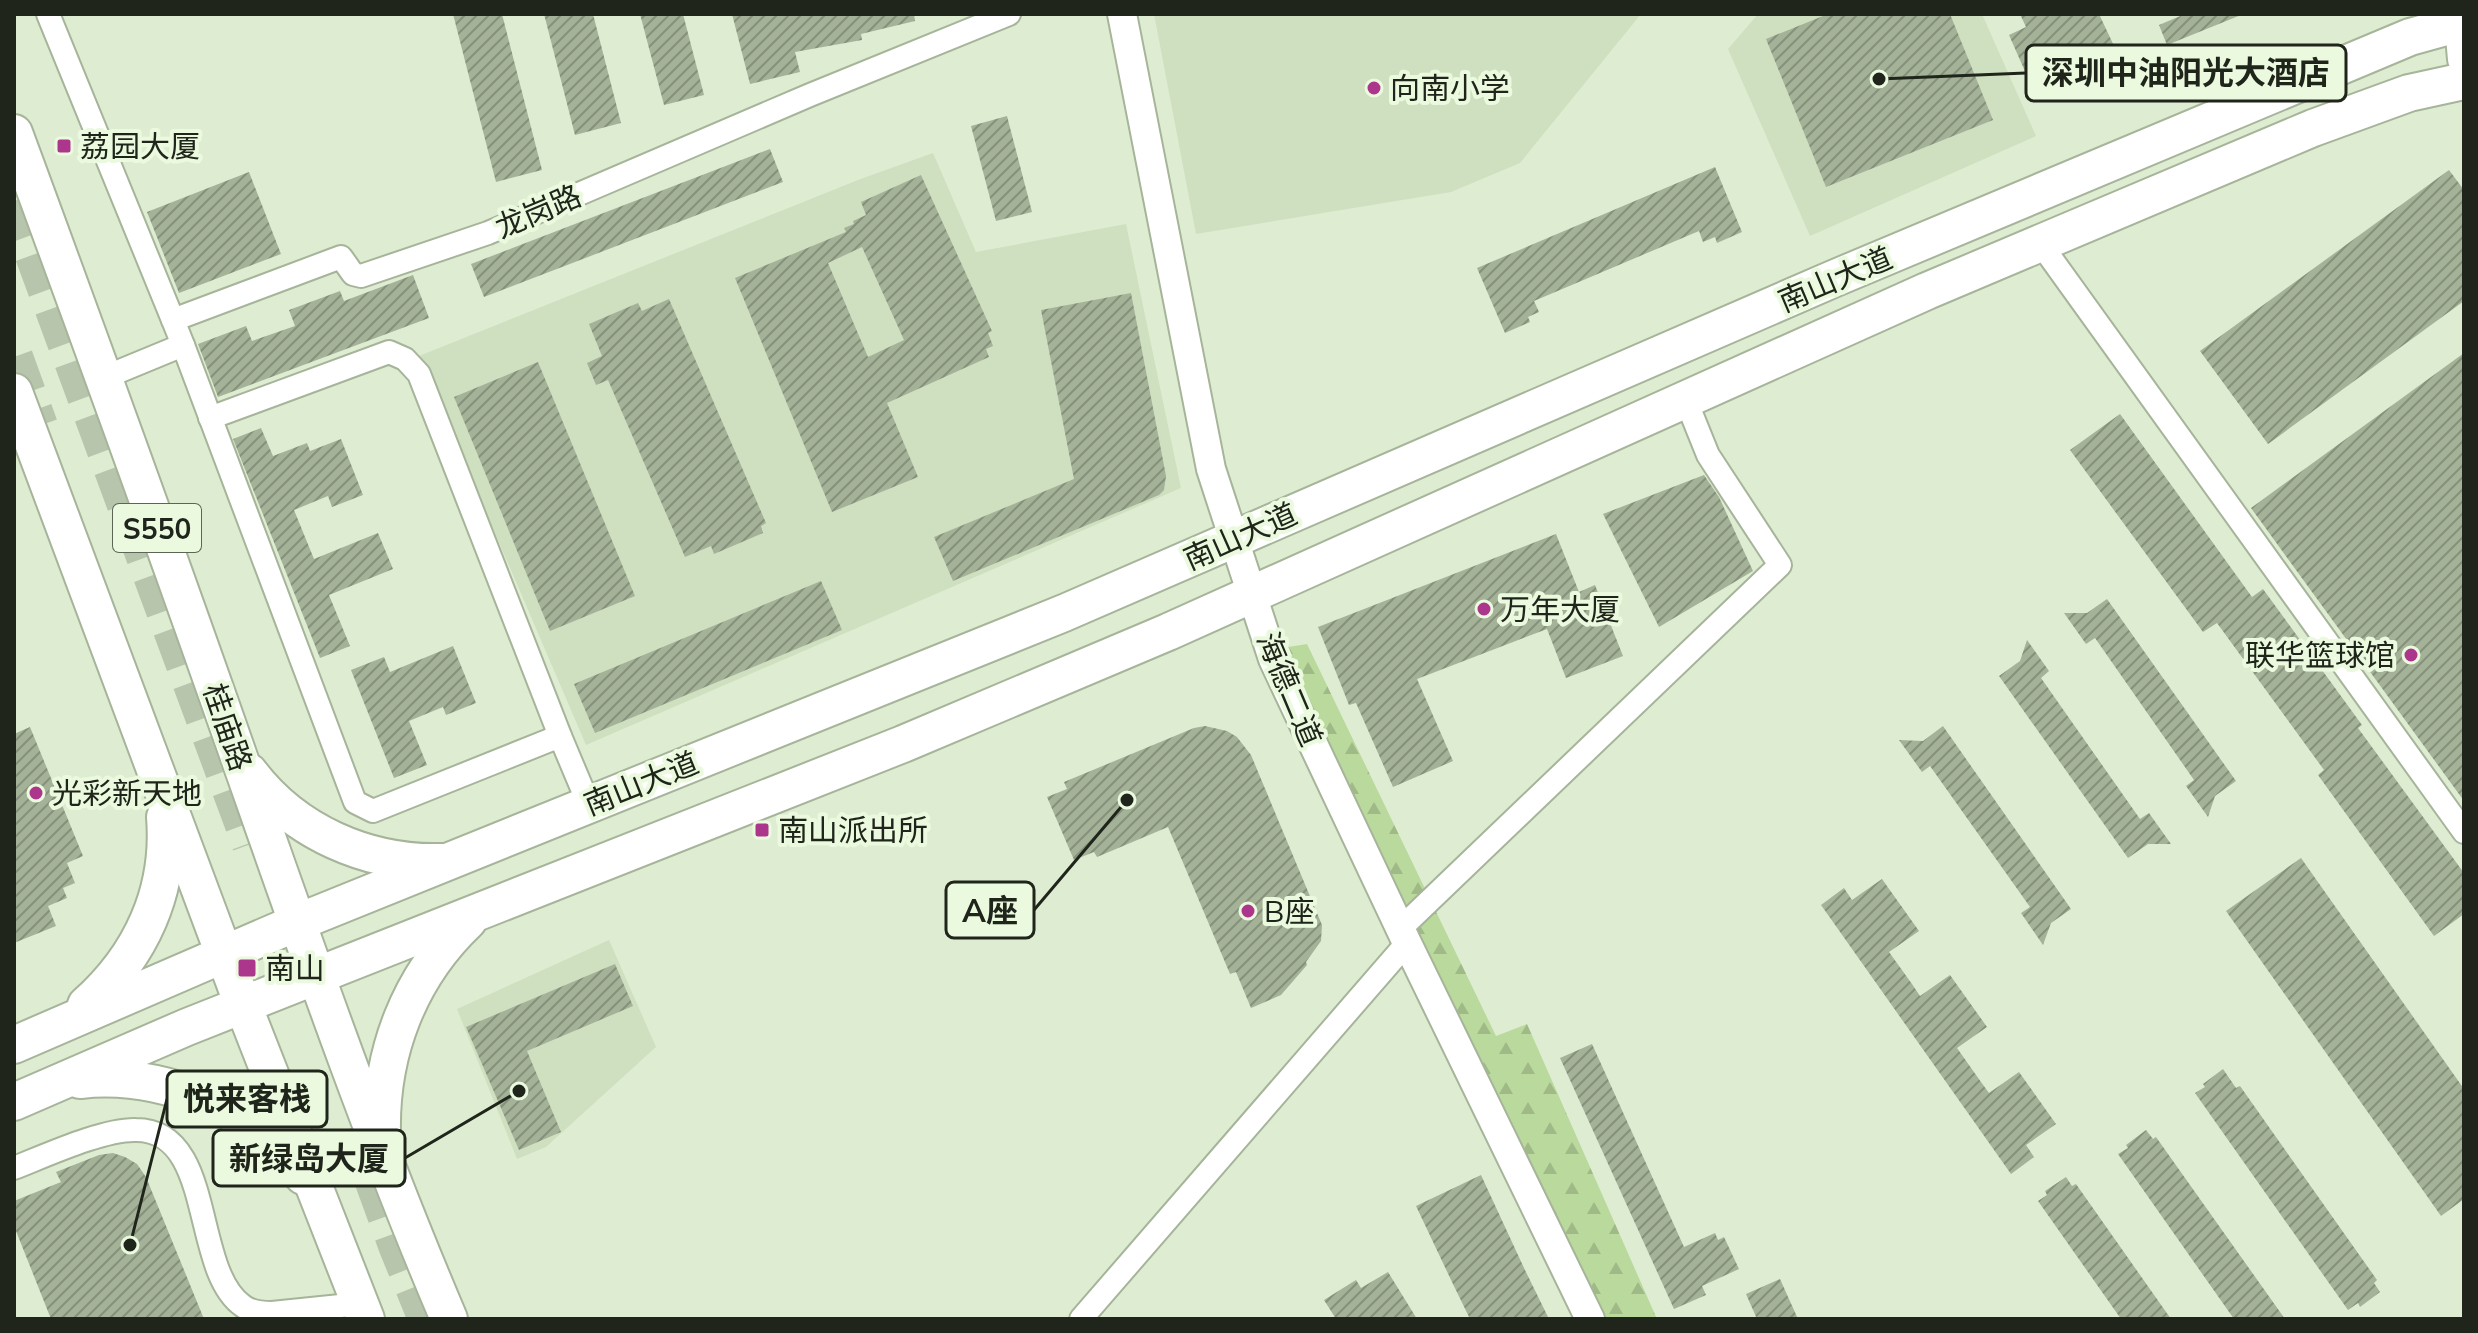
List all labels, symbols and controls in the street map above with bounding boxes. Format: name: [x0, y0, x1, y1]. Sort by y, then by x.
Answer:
callout: 深圳中油阳光大酒店: [2026, 45, 2346, 101]
text: 深圳中油阳光大酒店: [2042, 52, 2330, 92]
place label: 向南小学: [1390, 69, 1510, 107]
marker: 向南小学: [1365, 79, 1383, 97]
place label: 荔园大厦: [80, 127, 200, 165]
marker: 荔园大厦: [55, 137, 73, 155]
street label: 龙岗路: [489, 176, 587, 246]
street label: 南山大道: [1772, 238, 1898, 320]
street label: 南山大道: [1177, 494, 1303, 578]
road number: S550: [113, 504, 201, 552]
place label: 万年大厦: [1500, 590, 1620, 628]
marker: 万年大厦: [1475, 600, 1493, 618]
street label: 海德二道: [1249, 626, 1331, 752]
place label: 联华篮球馆: [2245, 636, 2395, 674]
marker: 联华篮球馆: [2402, 646, 2420, 664]
street label: 桂庙路: [195, 678, 261, 776]
street label: 南山大道: [578, 743, 704, 823]
place label: 光彩新天地: [52, 774, 202, 812]
marker: 光彩新天地: [27, 784, 45, 802]
place label: 南山派出所: [778, 811, 928, 849]
marker: 南山派出所: [753, 821, 771, 839]
callout: A座: [946, 882, 1034, 938]
text: A座: [962, 890, 1018, 930]
place label: B座: [1264, 892, 1314, 930]
marker: B座: [1239, 902, 1257, 920]
place label: 南山: [265, 949, 325, 987]
marker: 南山: [236, 957, 258, 979]
callout: 悦来客栈: [167, 1071, 327, 1127]
text: 悦来客栈: [183, 1078, 311, 1118]
callout: 新绿岛大厦: [213, 1130, 405, 1186]
text: 新绿岛大厦: [229, 1138, 389, 1178]

